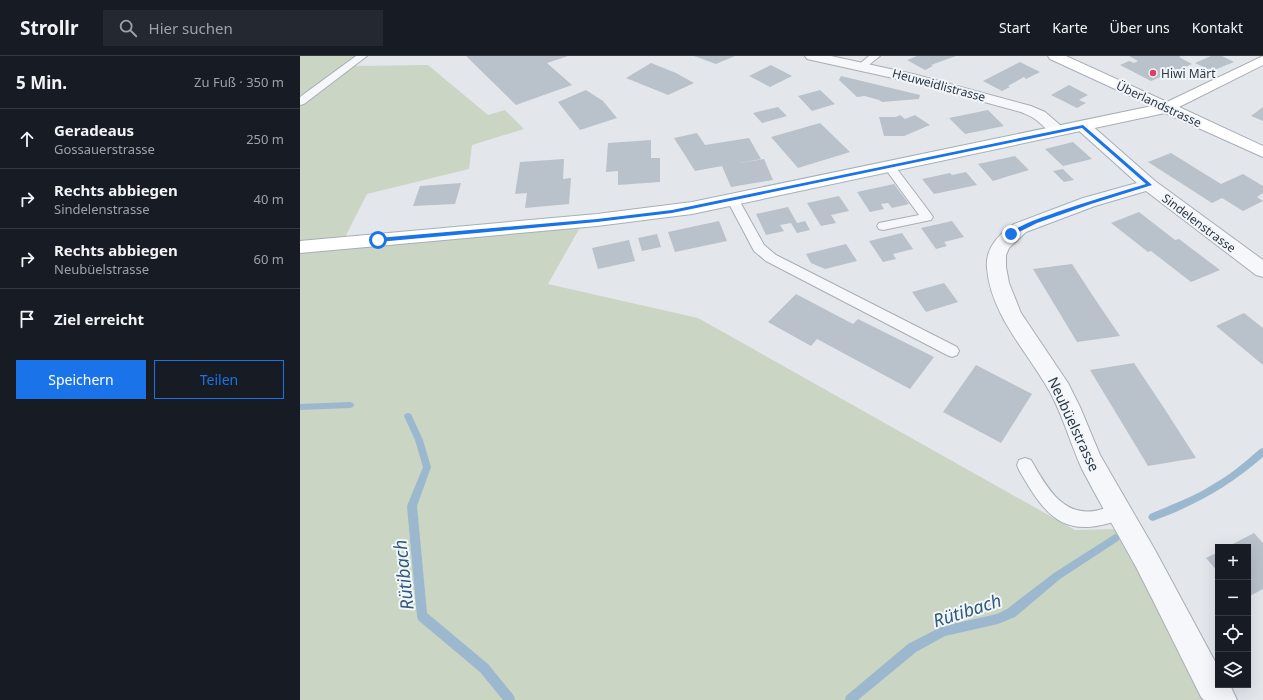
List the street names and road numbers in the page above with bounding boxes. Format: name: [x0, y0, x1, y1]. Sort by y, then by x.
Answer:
street label: Heuweidlistrasse: [891, 64, 988, 106]
street label: Überlandstrasse: [1114, 77, 1205, 131]
street label: Sindelenstrasse: [1159, 190, 1240, 257]
street label: Neubüelstrasse: [1044, 374, 1104, 474]

